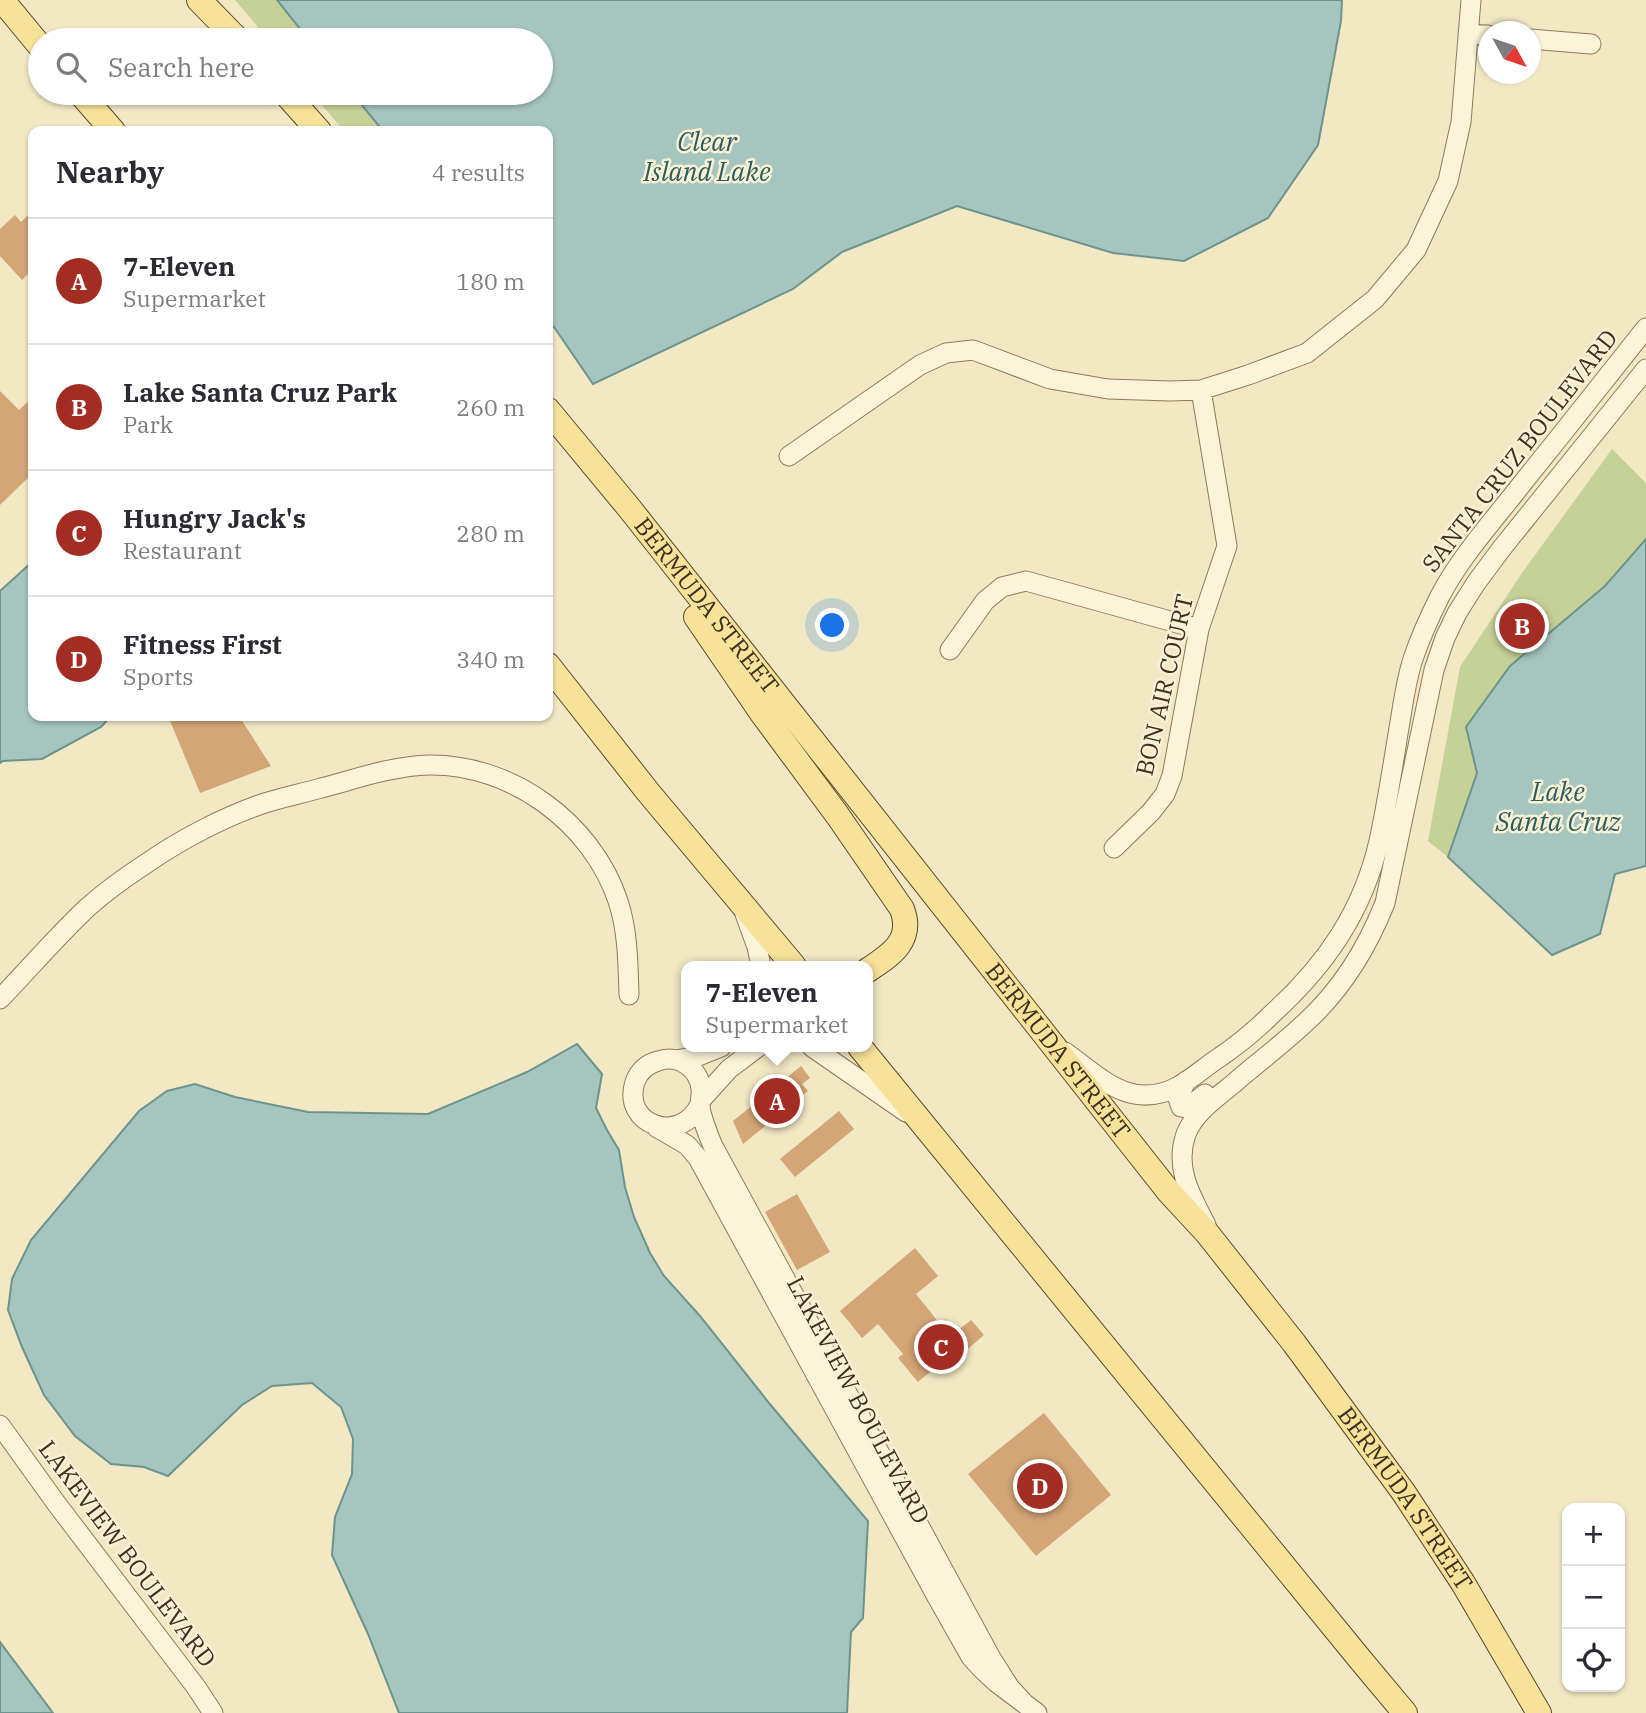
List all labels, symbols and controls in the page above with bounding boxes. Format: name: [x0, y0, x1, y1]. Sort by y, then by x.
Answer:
north arrow: [1478, 21, 1541, 84]
search box: [28, 28, 553, 105]
icon: search: [52, 48, 90, 86]
text: Search here: [108, 50, 254, 84]
water label: Clear Island Lake: [642, 124, 771, 188]
text: Nearby: [56, 152, 164, 191]
text: 4 results: [432, 157, 525, 187]
text: 7-Eleven: [123, 249, 235, 283]
text: A: [71, 266, 87, 296]
text: 180 m: [456, 266, 525, 296]
text: Supermarket: [123, 283, 266, 313]
street label: SANTA CRUZ BOULEVARD: [1414, 322, 1624, 578]
text: Lake Santa Cruz Park: [123, 375, 397, 409]
text: B: [71, 392, 87, 422]
text: 260 m: [456, 392, 525, 422]
text: Park: [123, 409, 173, 439]
text: Hungry Jack's: [123, 501, 306, 535]
street label: BERMUDA STREET: [628, 510, 787, 700]
text: C: [71, 518, 87, 548]
text: 280 m: [456, 518, 525, 548]
text: Restaurant: [123, 535, 242, 565]
street label: BON AIR COURT: [1128, 591, 1200, 779]
pin: B: [1499, 600, 1545, 652]
your location: [815, 608, 849, 642]
text: Fitness First: [123, 627, 282, 661]
text: D: [70, 644, 88, 674]
text: 340 m: [456, 644, 525, 674]
text: Sports: [123, 661, 193, 691]
water label: Lake Santa Cruz: [1494, 774, 1621, 838]
street label: BERMUDA STREET: [979, 955, 1138, 1145]
popup: [681, 961, 873, 1052]
text: 7-Eleven: [706, 975, 818, 1009]
text: Supermarket: [706, 1009, 848, 1039]
pin: A: [754, 1075, 800, 1127]
street label: LAKEVIEW BOULEVARD: [780, 1270, 938, 1529]
pin: C: [918, 1321, 964, 1373]
street label: BERMUDA STREET: [1331, 1400, 1480, 1596]
street label: LAKEVIEW BOULEVARD: [32, 1434, 224, 1673]
pin: D: [1017, 1460, 1063, 1512]
map controls: [1562, 1503, 1625, 1692]
button: +: [1562, 1503, 1625, 1566]
button: −: [1562, 1566, 1625, 1629]
button: locate: [1562, 1629, 1625, 1692]

